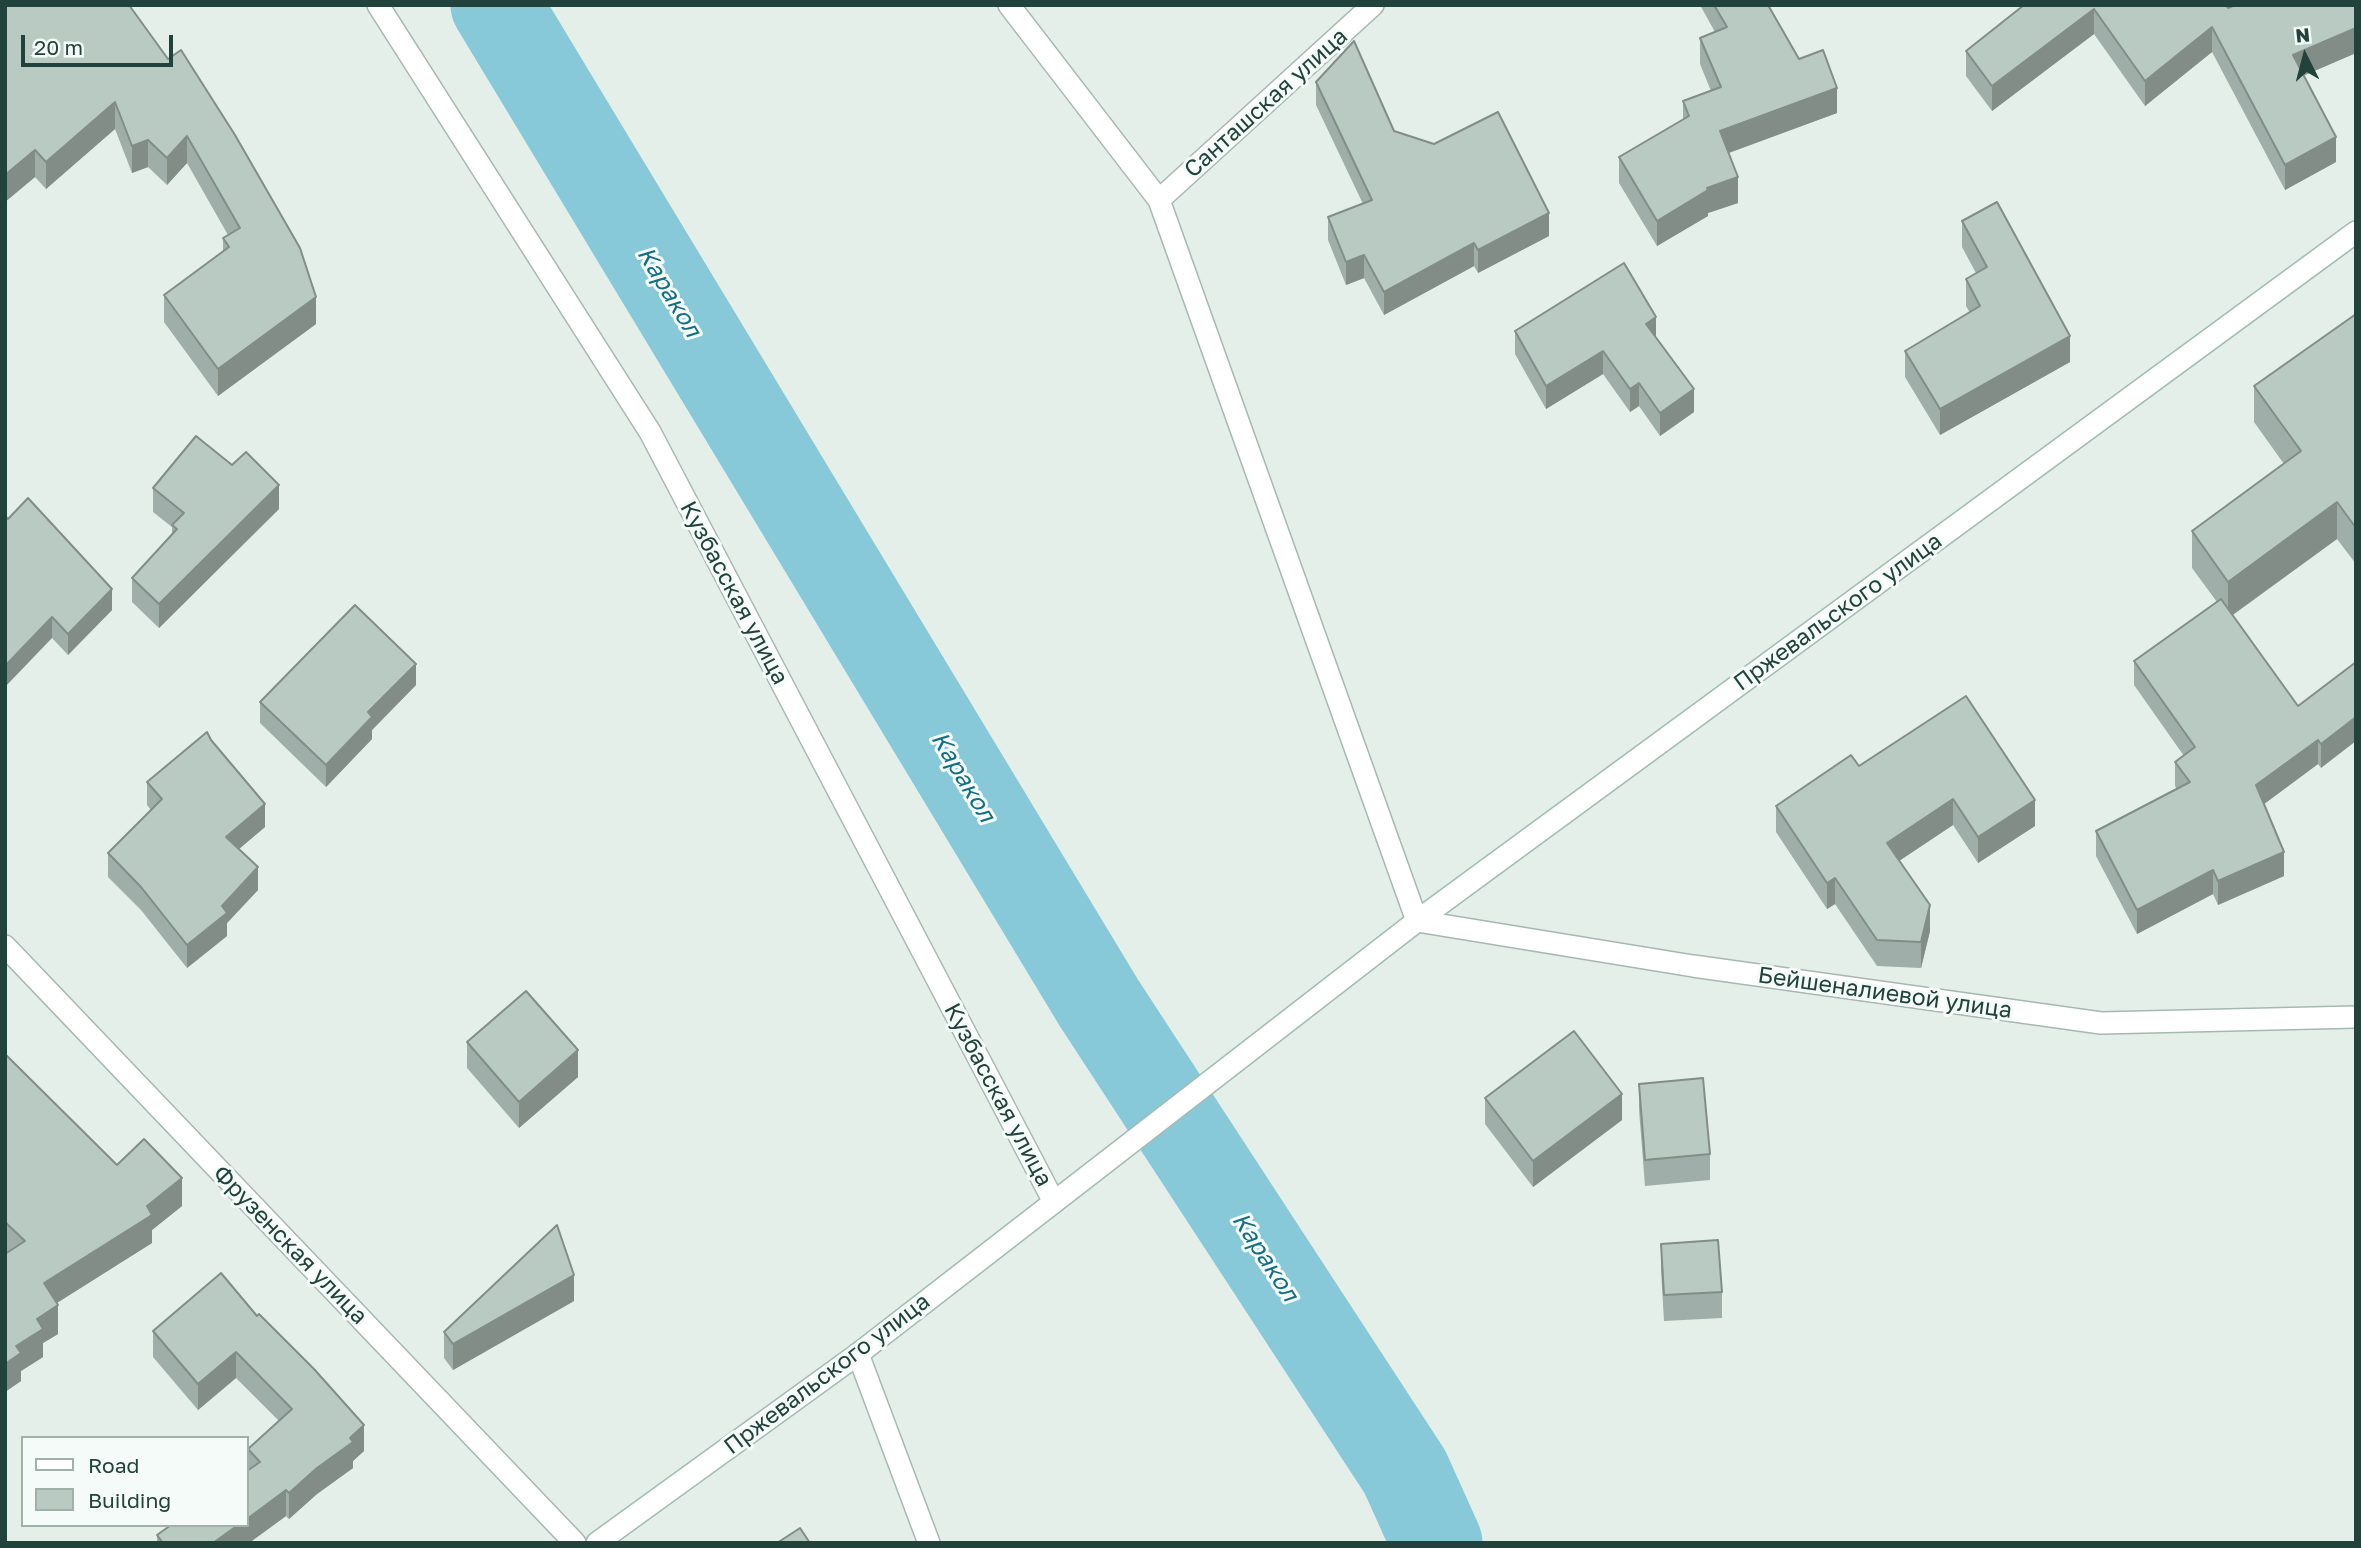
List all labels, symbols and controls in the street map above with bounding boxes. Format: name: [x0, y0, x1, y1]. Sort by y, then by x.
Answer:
scale bar: [24, 21, 177, 65]
north arrow: [2270, 21, 2340, 91]
text: N: [2294, 22, 2311, 47]
street label: Санташская улица: [1179, 23, 1353, 183]
text: 20 m: [34, 34, 83, 60]
water label: Каракол: [631, 242, 707, 342]
street label: Кузбасская улица: [674, 497, 794, 689]
street label: Пржевальского улица: [1729, 527, 1947, 697]
water label: Каракол: [925, 727, 1001, 827]
street label: Бейшеналиевой улица: [1756, 961, 2014, 1025]
street label: Кузбасская улица: [938, 999, 1058, 1191]
street label: Фрузенская улица: [207, 1160, 373, 1330]
water label: Каракол: [1226, 1207, 1304, 1307]
street label: Пржевальского улица: [719, 1288, 935, 1460]
legend: [21, 1436, 248, 1527]
text: Road: [88, 1452, 139, 1478]
text: Building: [88, 1487, 171, 1513]

